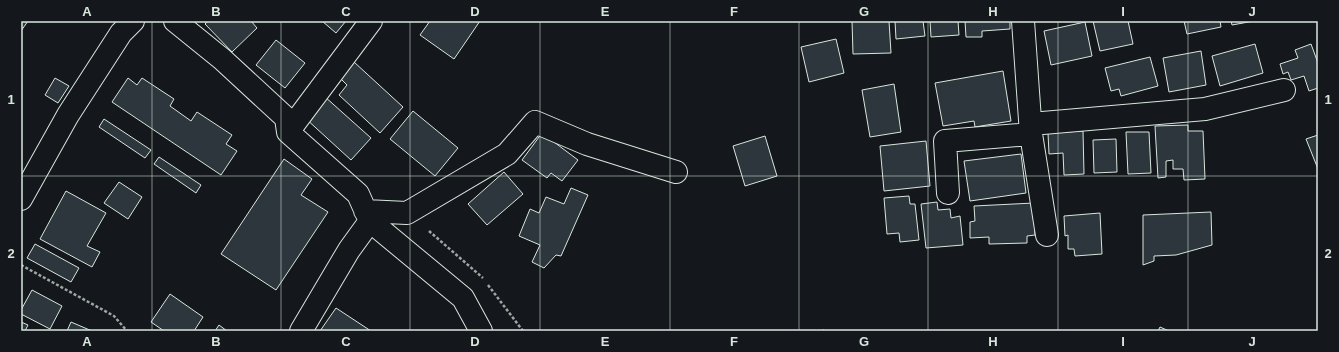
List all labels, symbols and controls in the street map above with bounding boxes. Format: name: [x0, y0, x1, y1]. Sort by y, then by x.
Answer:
text: A: [82, 4, 92, 19]
text: B: [211, 4, 221, 19]
text: C: [341, 4, 351, 19]
text: D: [470, 4, 480, 19]
text: E: [601, 4, 610, 19]
text: F: [730, 4, 738, 19]
text: G: [859, 4, 869, 19]
text: H: [988, 4, 998, 19]
text: I: [1121, 4, 1125, 19]
text: J: [1248, 4, 1256, 19]
text: 1: [7, 92, 15, 107]
text: 1: [1324, 92, 1332, 107]
text: 2: [7, 246, 15, 261]
text: 2: [1324, 246, 1332, 261]
text: A: [82, 334, 92, 349]
text: B: [211, 334, 221, 349]
text: C: [341, 334, 351, 349]
text: D: [470, 334, 480, 349]
text: E: [601, 334, 610, 349]
text: F: [730, 334, 738, 349]
text: G: [859, 334, 869, 349]
text: H: [988, 334, 998, 349]
text: I: [1121, 334, 1125, 349]
text: J: [1248, 334, 1256, 349]

